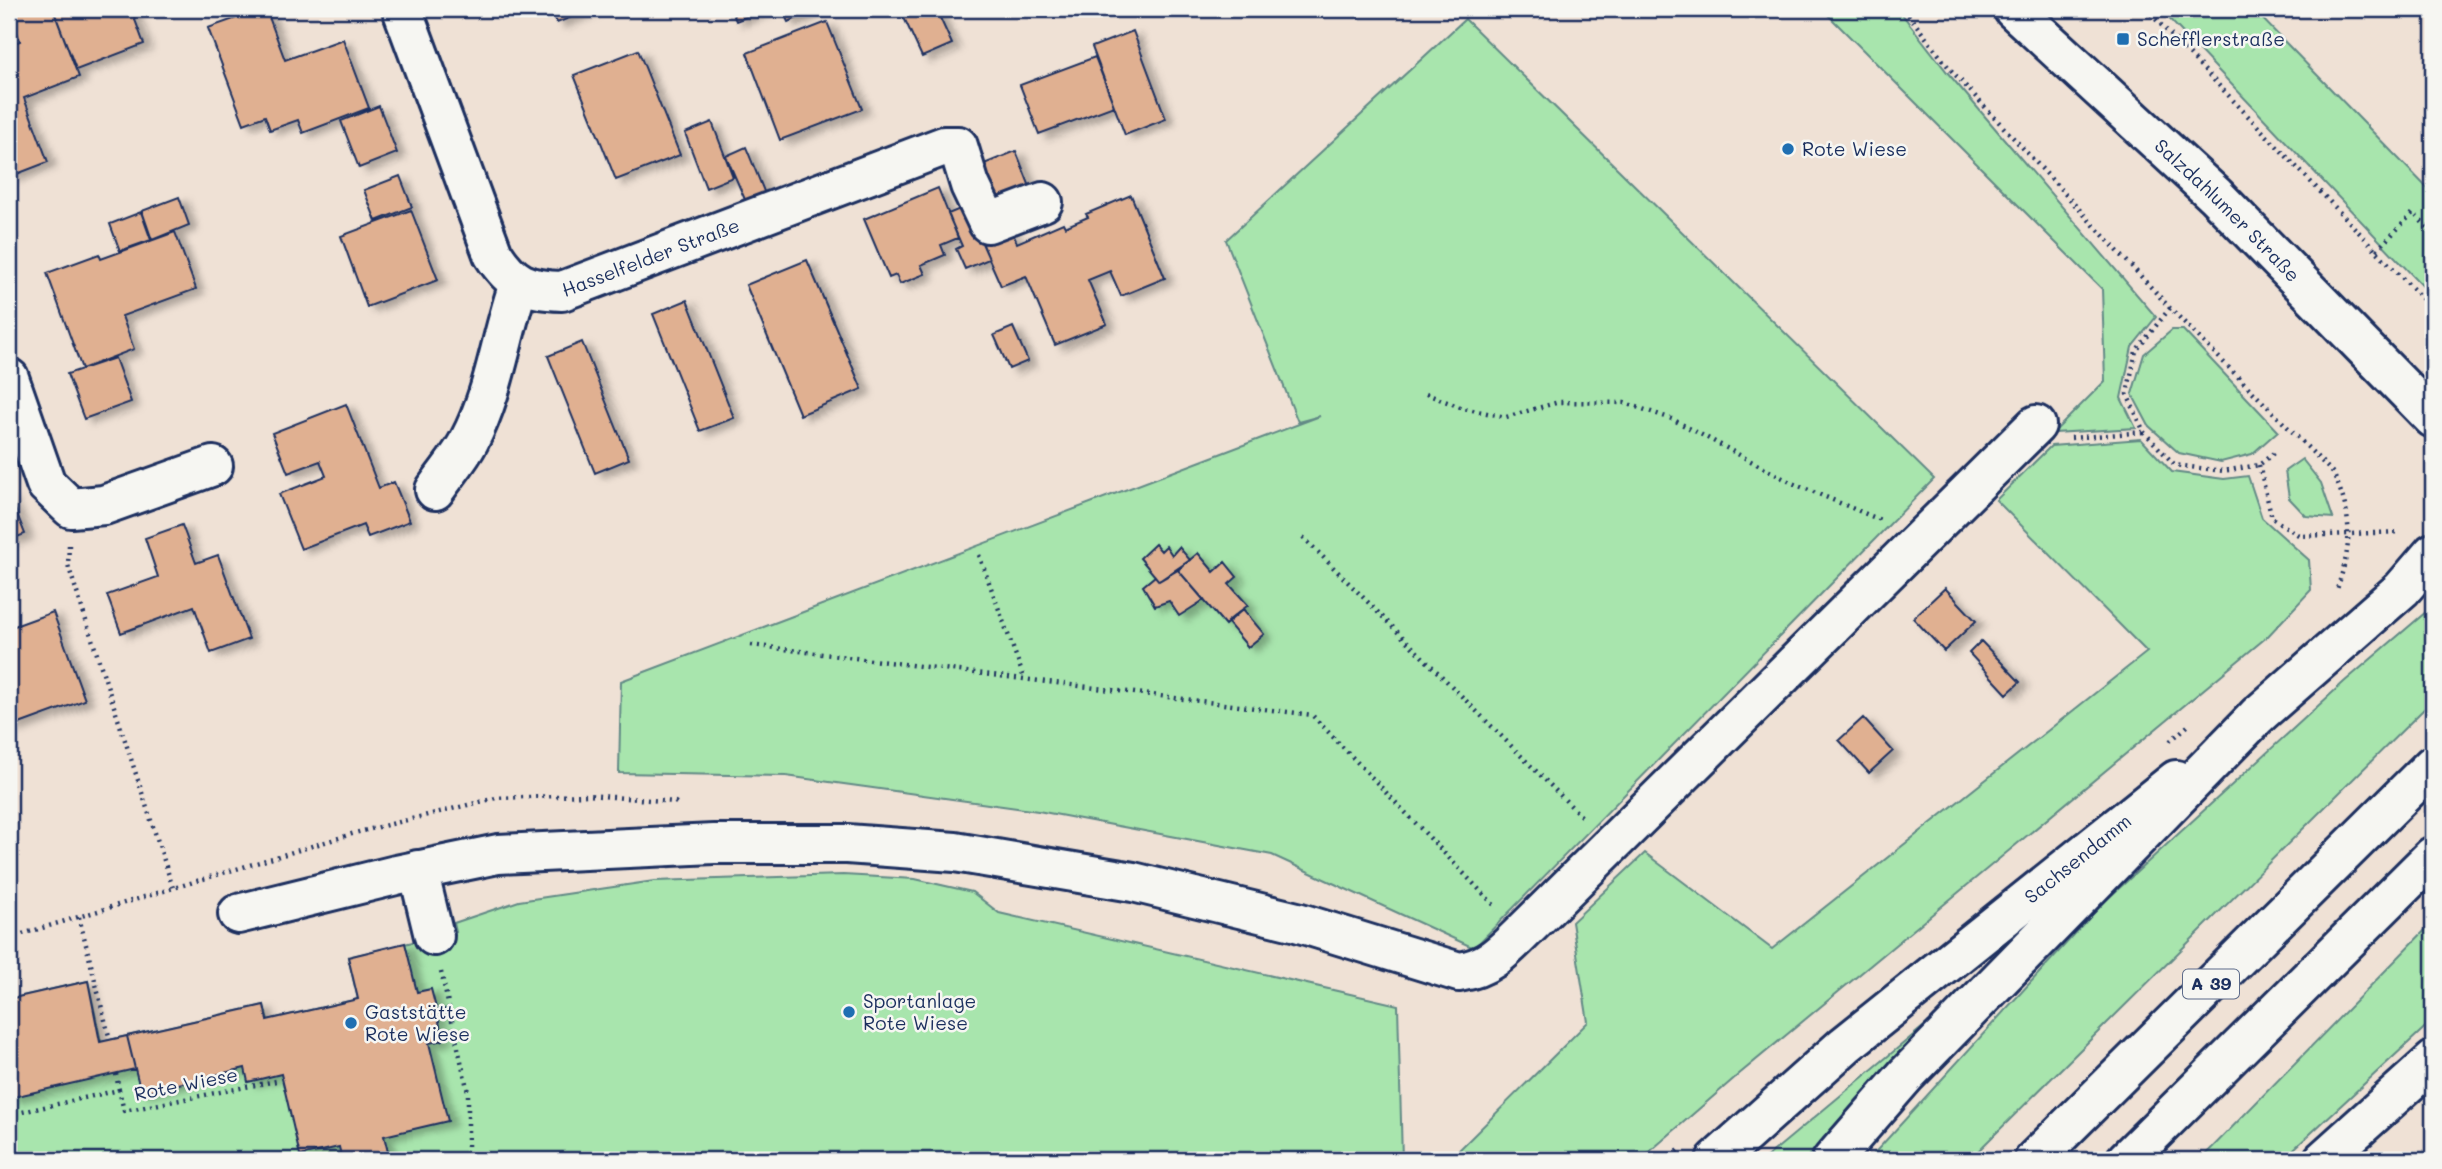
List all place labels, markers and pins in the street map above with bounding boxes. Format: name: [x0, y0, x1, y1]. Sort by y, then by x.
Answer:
place label: Schefflerstraße: [2137, 26, 2285, 51]
marker: Schefflerstraße: [2115, 31, 2131, 47]
place label: Rote Wiese: [1802, 136, 1907, 161]
marker: Rote Wiese: [1780, 141, 1796, 157]
place label: Sportanlage Rote Wiese: [863, 988, 976, 1035]
place label: Gaststätte Rote Wiese: [365, 999, 470, 1046]
marker: Sportanlage Rote Wiese: [841, 1004, 857, 1020]
marker: Gaststätte Rote Wiese: [343, 1015, 359, 1031]

